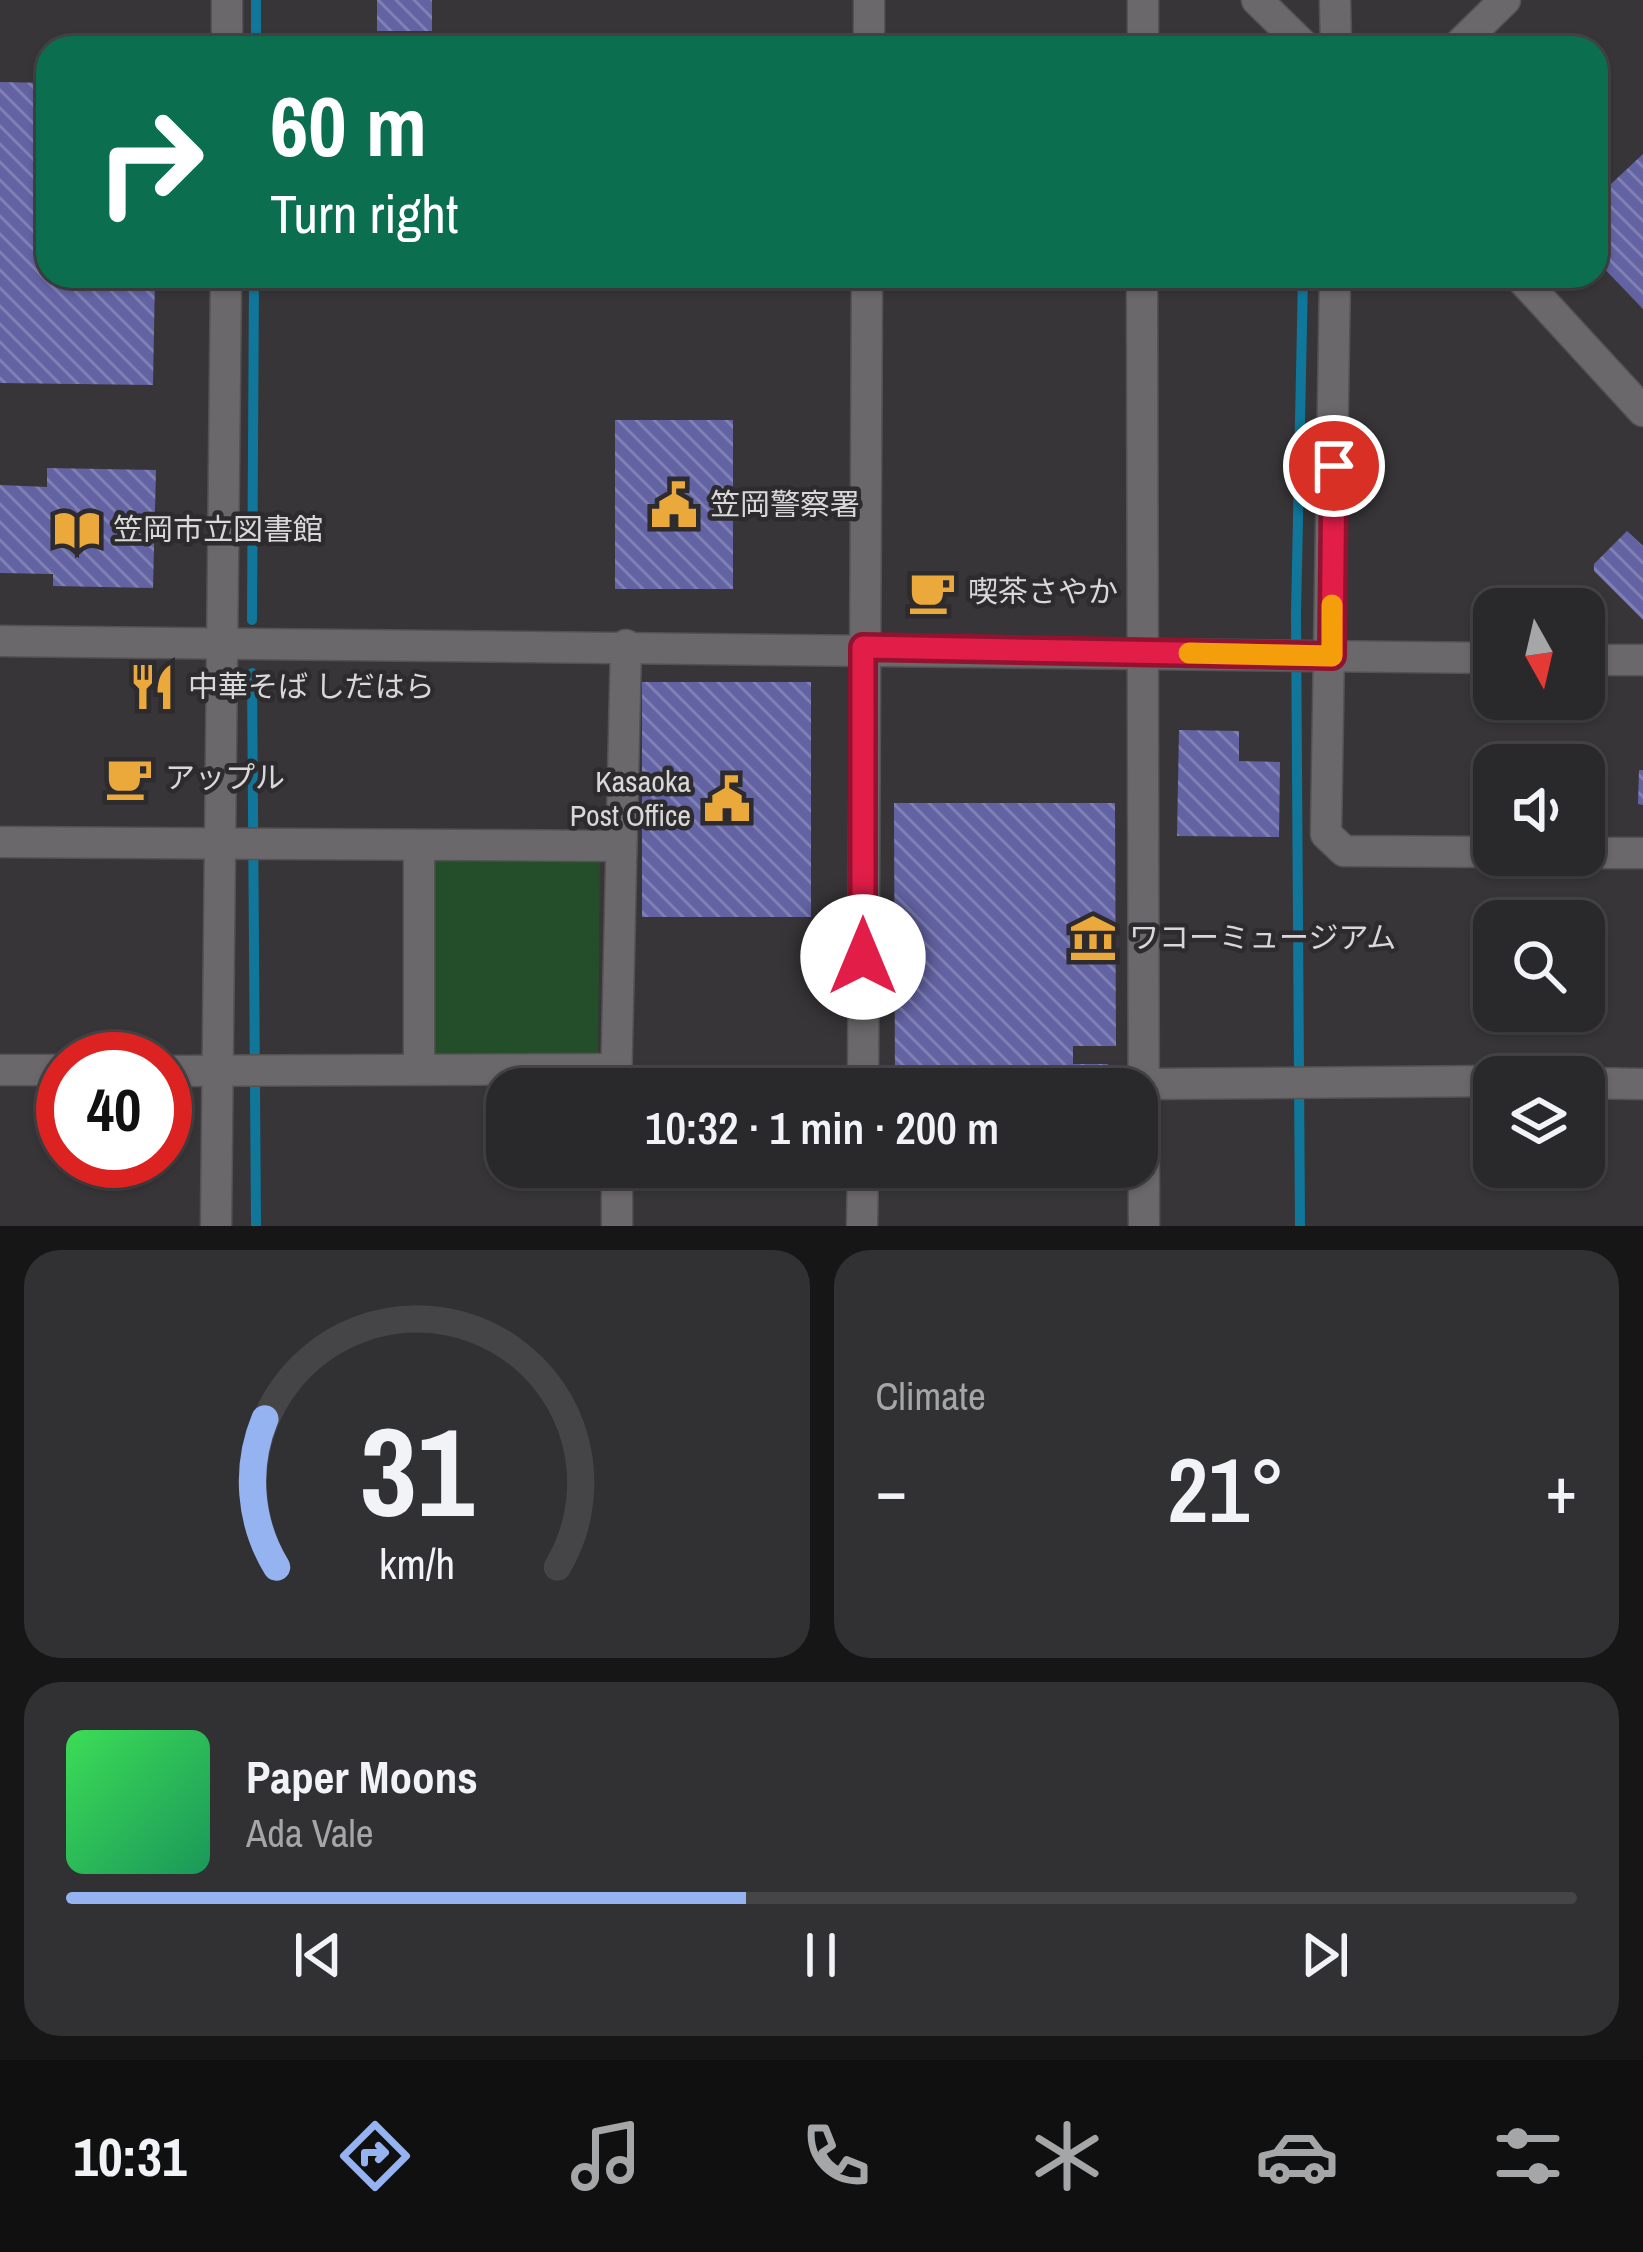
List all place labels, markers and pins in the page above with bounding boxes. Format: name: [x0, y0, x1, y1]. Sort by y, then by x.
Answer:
pin: [1283, 415, 1385, 517]
public building icon: 笠岡警察署: [649, 480, 699, 530]
place label: 笠岡警察署: [710, 484, 860, 524]
library icon: 笠岡市立図書館: [52, 505, 102, 555]
place label: 笠岡市立図書館: [113, 509, 323, 549]
cafe icon: 喫茶さやか: [907, 567, 957, 617]
place label: 喫茶さやか: [968, 571, 1118, 611]
restaurant icon: 中華そば しだはら: [127, 662, 177, 712]
place label: 中華そば しだはら: [188, 666, 435, 706]
cafe icon: アップル: [104, 753, 154, 803]
place label: アップル: [165, 757, 285, 797]
place label: Kasaoka Post Office: [570, 761, 691, 835]
public building icon: Kasaoka Post Office: [702, 774, 752, 824]
museum icon: ワコーミュージアム: [1068, 913, 1118, 963]
place label: ワコーミュージアム: [1129, 917, 1396, 957]

